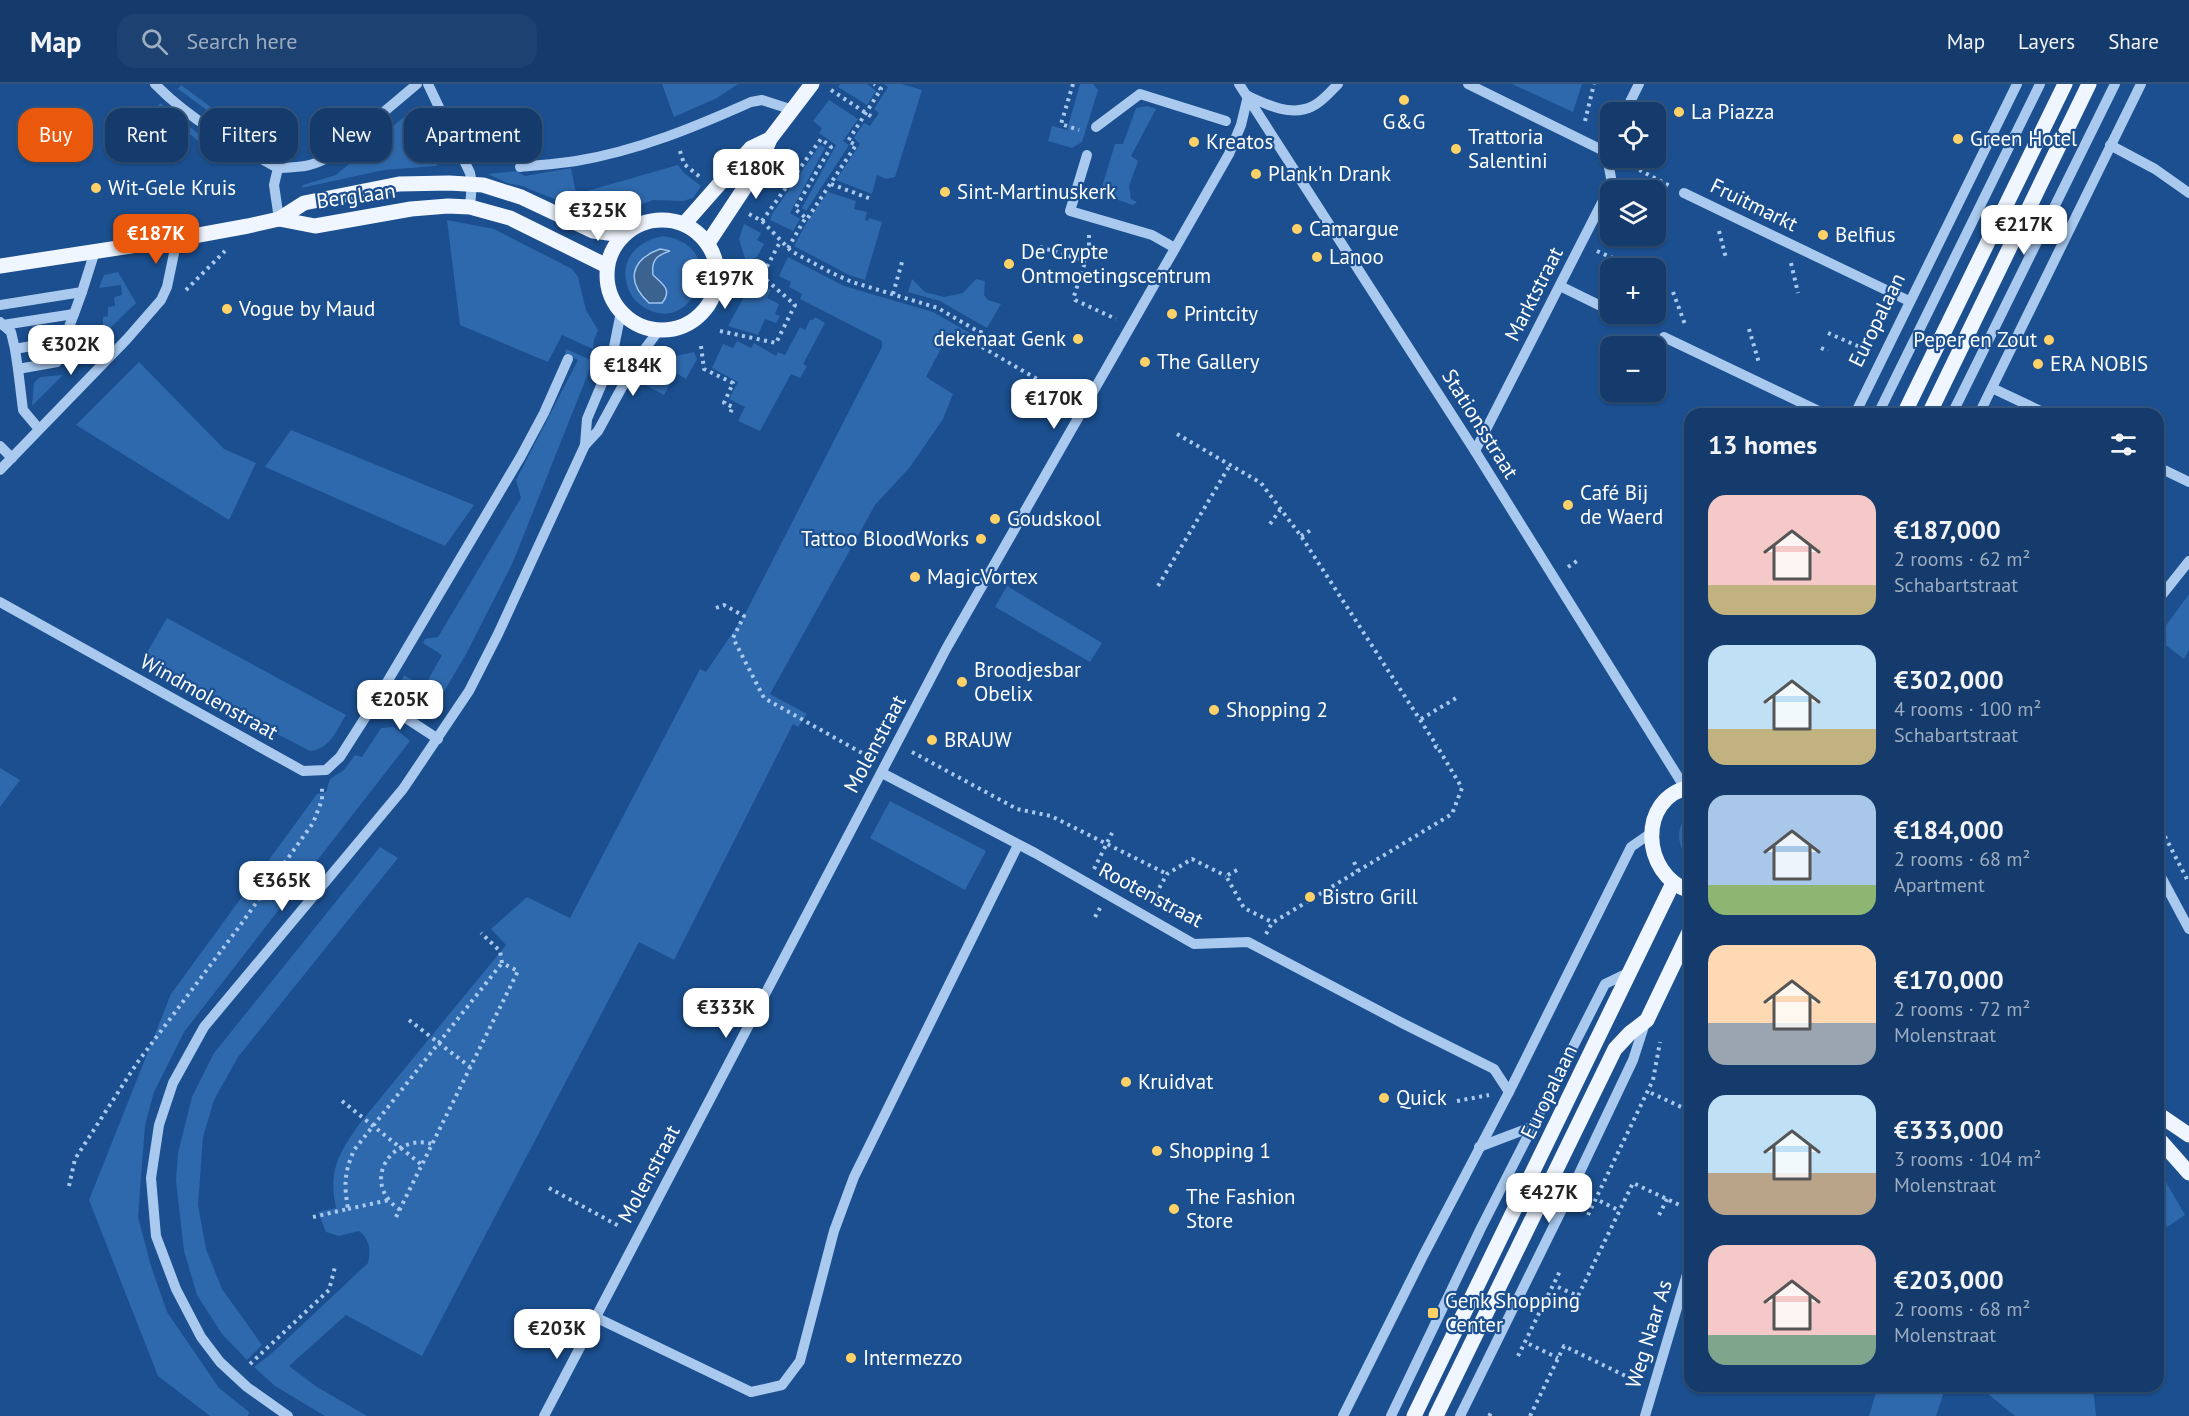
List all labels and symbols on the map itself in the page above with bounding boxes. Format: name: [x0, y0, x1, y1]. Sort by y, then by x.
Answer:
marker: G&G: [1397, 93, 1411, 107]
place label: La Piazza: [1691, 98, 1774, 125]
marker: La Piazza: [1672, 105, 1686, 119]
place label: G&G: [1383, 108, 1425, 135]
place label: Trattoria Salentini: [1468, 123, 1548, 174]
place label: Green Hotel: [1970, 125, 2077, 152]
place label: Kreatos: [1206, 128, 1273, 155]
marker: Green Hotel: [1951, 132, 1965, 146]
marker: Kreatos: [1187, 135, 1201, 149]
marker: Trattoria Salentini: [1449, 142, 1463, 156]
pin: €180K: [714, 149, 798, 200]
place label: Plank'n Drank: [1268, 160, 1391, 187]
marker: Plank'n Drank: [1249, 167, 1263, 181]
street label: Fruitmarkt: [1706, 172, 1802, 237]
place label: Wit-Gele Kruis: [108, 174, 236, 201]
street label: Berglaan: [315, 177, 397, 214]
place label: Sint-Martinuskerk: [957, 178, 1116, 205]
marker: Wit-Gele Kruis: [89, 181, 103, 195]
marker: Sint-Martinuskerk: [938, 185, 952, 199]
pin: €325K: [556, 191, 640, 242]
pin: €217K: [1982, 205, 2066, 256]
pin: €187K: [114, 214, 198, 265]
place label: Camargue: [1309, 215, 1399, 242]
place label: Belfius: [1835, 221, 1896, 248]
marker: Camargue: [1290, 222, 1304, 236]
marker: Belfius: [1816, 228, 1830, 242]
place label: De Crypte Ontmoetingscentrum: [1021, 238, 1211, 289]
street label: Marktstraat: [1498, 242, 1569, 346]
place label: Lanoo: [1329, 243, 1384, 270]
marker: Lanoo: [1310, 250, 1324, 264]
marker: De Crypte Ontmoetingscentrum: [1002, 257, 1016, 271]
pin: €197K: [683, 259, 767, 310]
street label: Europalaan: [1842, 268, 1911, 371]
place label: Vogue by Maud: [238, 295, 375, 322]
place label: Printcity: [1184, 300, 1258, 327]
marker: Vogue by Maud: [220, 302, 234, 316]
marker: Printcity: [1165, 307, 1179, 321]
pin: €302K: [29, 325, 113, 376]
place label: dekenaat Genk: [933, 325, 1066, 352]
place label: Peper en Zout: [1913, 326, 2037, 353]
marker: dekenaat Genk: [1071, 332, 1085, 346]
marker: Peper en Zout: [2042, 333, 2056, 347]
pin: €184K: [591, 346, 675, 397]
place label: The Gallery: [1157, 348, 1260, 375]
place label: ERA NOBIS: [2050, 350, 2148, 377]
marker: The Gallery: [1138, 355, 1152, 369]
marker: ERA NOBIS: [2031, 357, 2045, 371]
street label: Stationsstraat: [1436, 364, 1525, 484]
pin: €170K: [1012, 379, 1096, 430]
place label: Café Bij de Waerd: [1580, 479, 1663, 530]
marker: Café Bij de Waerd: [1561, 498, 1575, 512]
place label: Goudskool: [1007, 505, 1101, 532]
marker: Goudskool: [988, 512, 1002, 526]
place label: Tattoo BloodWorks: [801, 525, 969, 552]
marker: Tattoo BloodWorks: [974, 532, 988, 546]
place label: MagicVortex: [927, 563, 1038, 590]
marker: MagicVortex: [908, 570, 922, 584]
street label: Windmolenstraat: [136, 648, 283, 746]
place label: Broodjesbar Obelix: [974, 656, 1081, 707]
marker: Broodjesbar Obelix: [955, 675, 969, 689]
pin: €205K: [358, 680, 442, 731]
street label: Molenstraat: [837, 690, 912, 797]
place label: Shopping 2: [1226, 696, 1328, 723]
marker: Shopping 2: [1207, 703, 1221, 717]
place label: BRAUW: [944, 726, 1012, 753]
marker: BRAUW: [925, 733, 939, 747]
street label: Rootenstraat: [1095, 856, 1208, 933]
pin: €365K: [240, 861, 324, 912]
place label: Bistro Grill: [1322, 883, 1418, 910]
marker: Bistro Grill: [1303, 890, 1317, 904]
pin: €333K: [684, 988, 768, 1039]
street label: Europalaan: [1514, 1040, 1583, 1143]
place label: Kruidvat: [1138, 1068, 1213, 1095]
marker: Kruidvat: [1119, 1075, 1133, 1089]
place label: Quick: [1396, 1084, 1447, 1111]
marker: Quick: [1377, 1091, 1391, 1105]
street label: Molenstraat: [611, 1120, 686, 1227]
place label: Shopping 1: [1169, 1137, 1271, 1164]
marker: Shopping 1: [1150, 1144, 1164, 1158]
pin: €427K: [1507, 1173, 1591, 1224]
place label: The Fashion Store: [1186, 1183, 1295, 1234]
marker: The Fashion Store: [1167, 1202, 1181, 1216]
street label: Weg Naar As: [1619, 1276, 1678, 1391]
place label: Genk Shopping Center: [1445, 1287, 1580, 1338]
marker: Genk Shopping Center: [1426, 1306, 1440, 1320]
pin: €203K: [515, 1309, 599, 1360]
place label: Intermezzo: [863, 1344, 962, 1371]
marker: Intermezzo: [844, 1351, 858, 1365]

